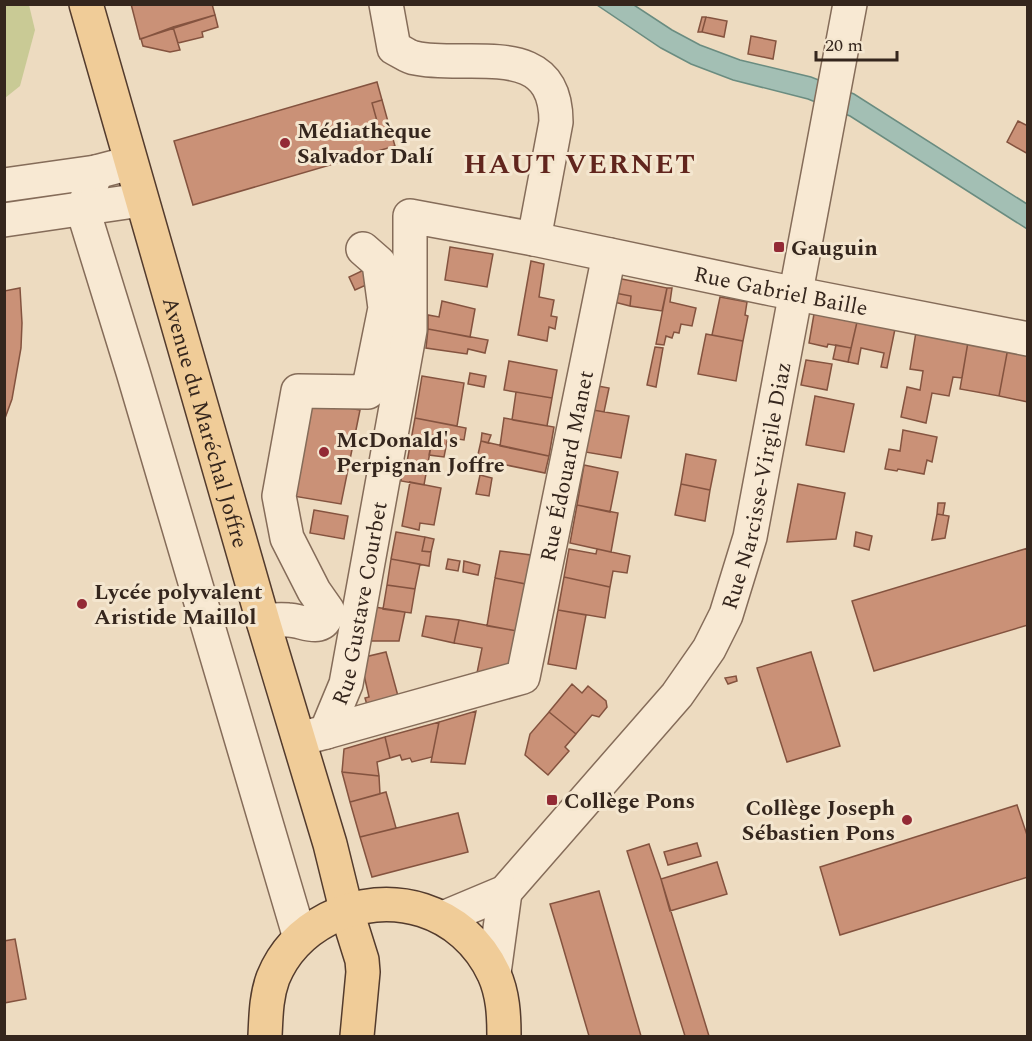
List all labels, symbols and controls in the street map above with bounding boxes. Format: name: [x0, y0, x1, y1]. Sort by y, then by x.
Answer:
scale bar: [816, 24, 897, 62]
text: 20 m: [825, 32, 863, 59]
place label: Médiathèque Salvador Dalí: [297, 115, 434, 173]
marker: Médiathèque Salvador Dalí: [278, 136, 292, 150]
district label: HAUT VERNET: [464, 143, 696, 186]
place label: Gauguin: [791, 232, 878, 265]
marker: Gauguin: [772, 240, 786, 254]
street label: Rue Gabriel Baille: [691, 258, 871, 325]
street label: Avenue du Maréchal Joffre: [153, 293, 256, 552]
street label: Rue Narcisse-Virgile Diaz: [714, 359, 801, 614]
street label: Rue Édouard Manet: [532, 367, 603, 565]
place label: McDonald's Perpignan Joffre: [336, 424, 505, 482]
marker: McDonald's Perpignan Joffre: [317, 445, 331, 459]
street label: Rue Gustave Courbet: [324, 499, 397, 711]
place label: Lycée polyvalent Aristide Maillol: [94, 576, 262, 634]
marker: Lycée polyvalent Aristide Maillol: [75, 597, 89, 611]
place label: Collège Pons: [564, 785, 695, 818]
place label: Collège Joseph Sébastien Pons: [742, 792, 895, 850]
marker: Collège Pons: [545, 793, 559, 807]
marker: Collège Joseph Sébastien Pons: [900, 813, 914, 827]

